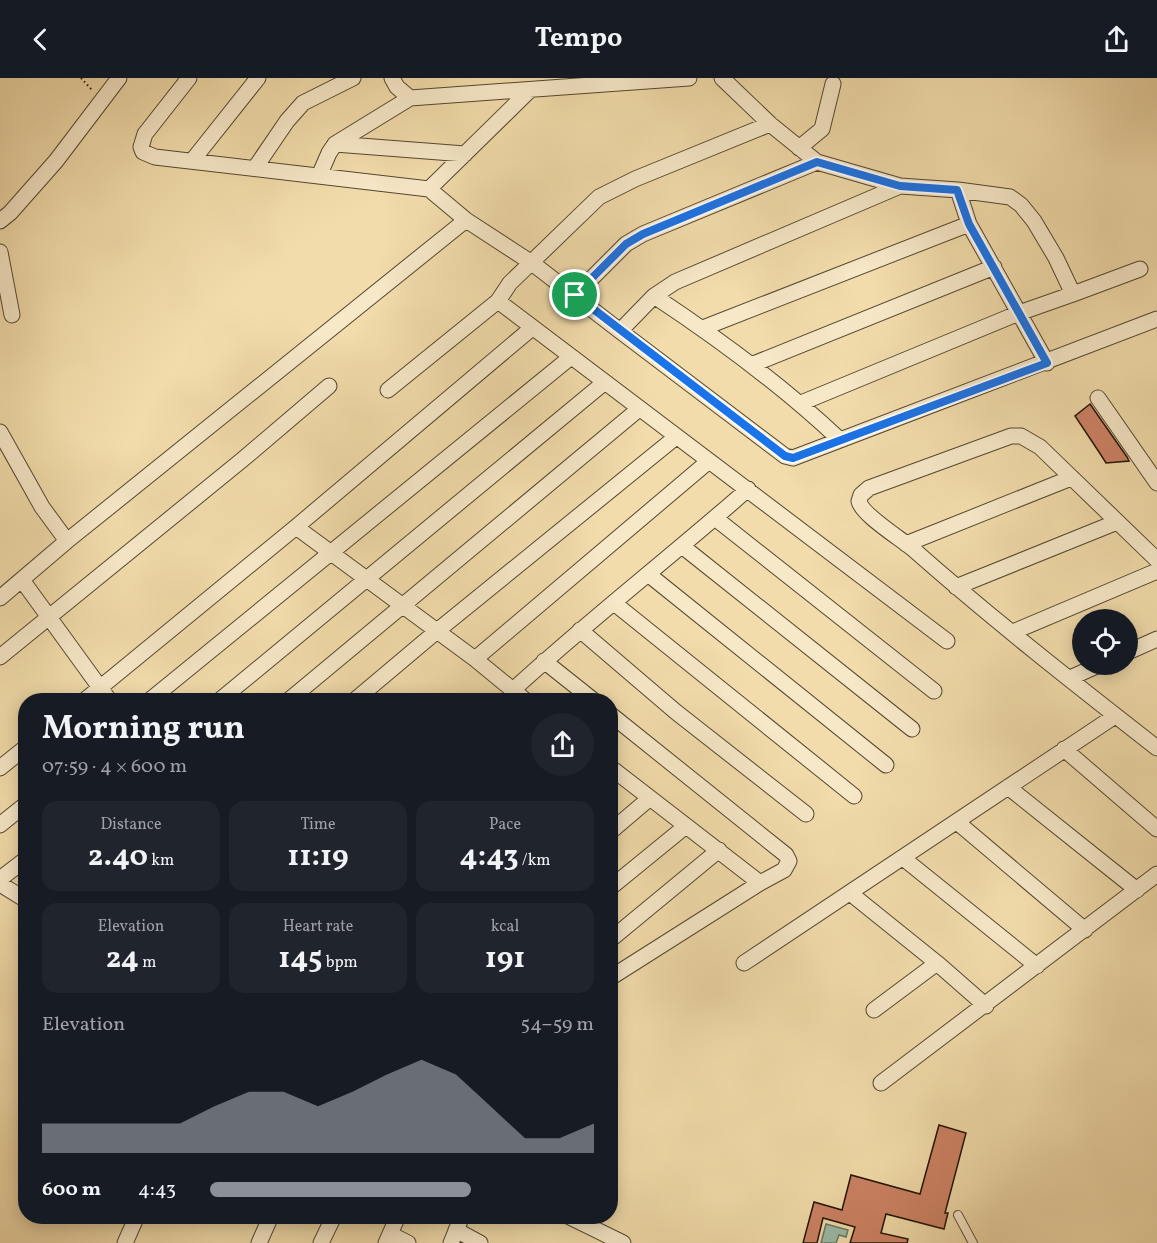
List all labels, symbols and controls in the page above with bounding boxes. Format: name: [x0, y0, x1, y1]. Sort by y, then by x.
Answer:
text: Tempo: [535, 20, 622, 58]
icon: back: [24, 23, 57, 56]
icon: share: [1100, 23, 1133, 56]
pin: [549, 269, 600, 320]
icon: arrive: [558, 278, 591, 311]
map controls: [1072, 609, 1138, 675]
button: locate: [1072, 609, 1138, 675]
text: Morning run: [42, 707, 245, 753]
button: share: [531, 713, 594, 776]
text: 07:59 · 4 × 600 m: [42, 753, 187, 781]
text: Distance: [100, 814, 162, 836]
text: Time: [300, 814, 336, 836]
text: Pace: [489, 814, 521, 836]
text: 2.40: [88, 836, 148, 878]
text: 11:19: [287, 836, 349, 878]
text: 4:43: [459, 836, 519, 878]
text: km: [148, 850, 174, 872]
text: /km: [519, 850, 551, 872]
text: Elevation: [98, 916, 164, 938]
text: Heart rate: [283, 916, 353, 938]
text: kcal: [491, 916, 519, 938]
text: 24: [106, 938, 139, 980]
text: 145: [278, 938, 322, 980]
text: 191: [485, 938, 525, 980]
text: m: [139, 952, 156, 974]
text: bpm: [322, 952, 358, 974]
text: Elevation: [42, 1011, 125, 1039]
text: 54–59 m: [521, 1011, 594, 1039]
text: 600 m: [42, 1176, 101, 1204]
text: 4:43: [138, 1176, 176, 1204]

